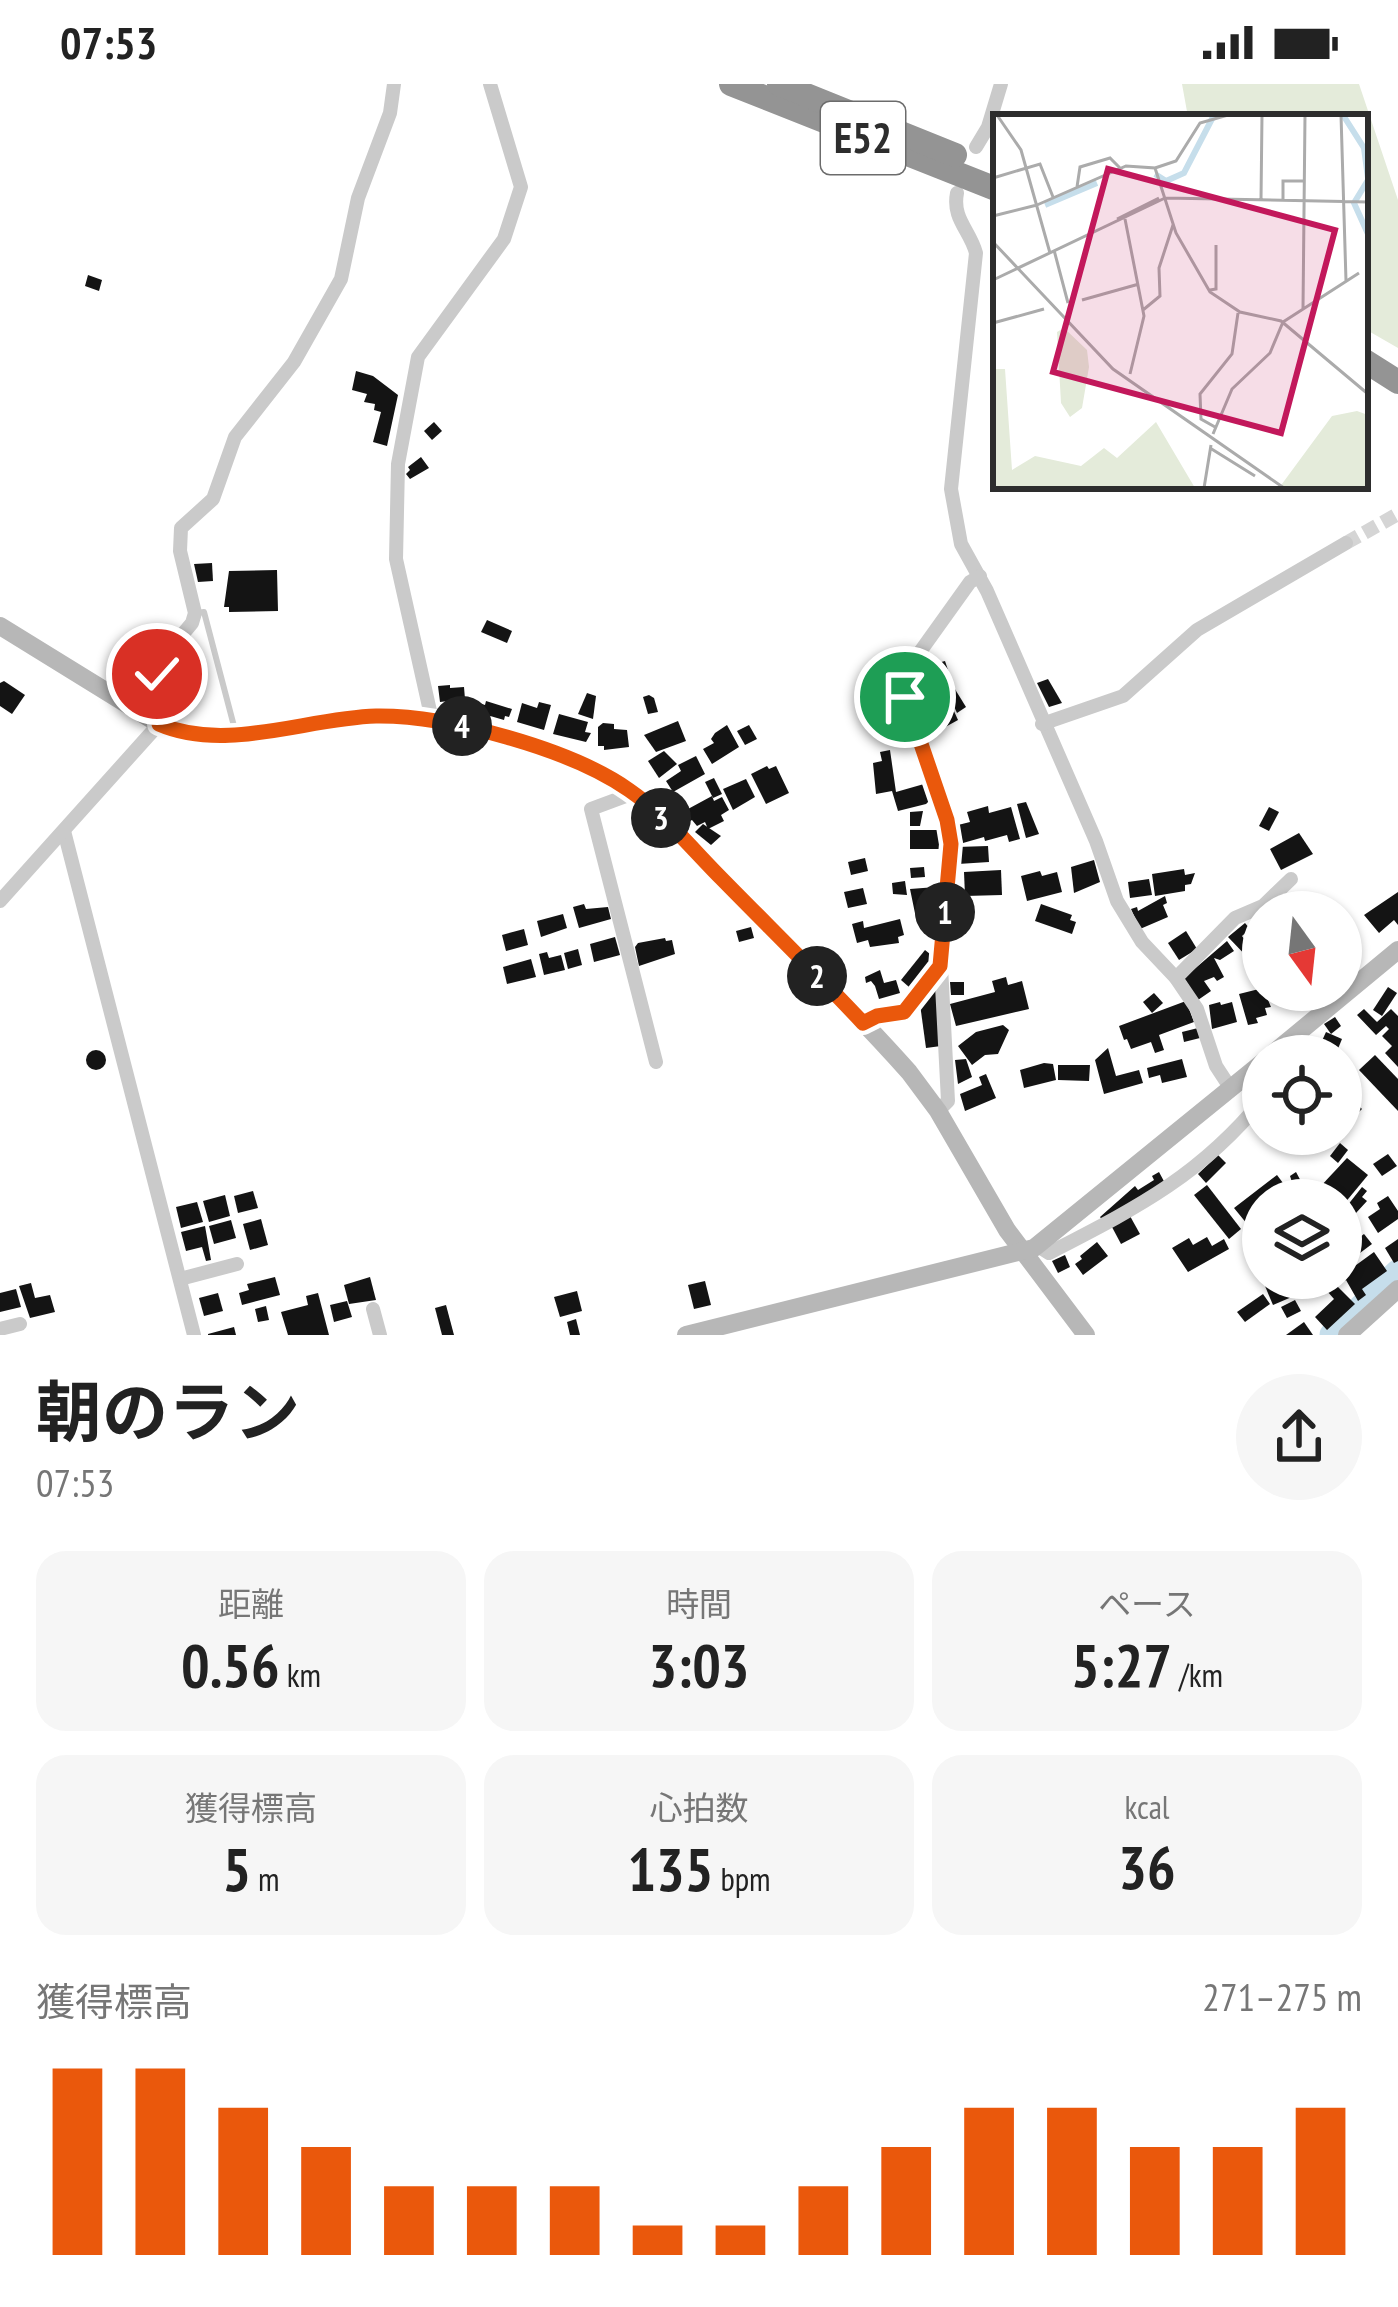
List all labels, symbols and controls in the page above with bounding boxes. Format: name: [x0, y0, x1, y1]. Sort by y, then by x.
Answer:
text: 07:53: [60, 13, 157, 71]
road number: E52: [821, 102, 905, 174]
inset map: [993, 114, 1368, 489]
pin: [106, 623, 208, 725]
icon: check: [124, 641, 190, 707]
pin: [854, 646, 956, 748]
icon: arrive: [872, 664, 938, 730]
pin: 4: [432, 696, 492, 756]
text: 4: [454, 704, 470, 747]
pin: 3: [631, 788, 691, 848]
text: 3: [653, 796, 669, 839]
pin: 1: [915, 882, 975, 942]
text: 1: [937, 890, 953, 933]
north arrow: [1242, 891, 1362, 1011]
map controls: [1242, 891, 1362, 1299]
pin: 2: [787, 946, 847, 1006]
text: 2: [809, 954, 825, 997]
button: locate: [1242, 1035, 1362, 1155]
button: layers: [1242, 1179, 1362, 1299]
text: 朝のラン: [36, 1369, 300, 1454]
button: share: [1236, 1374, 1362, 1500]
text: 07:53: [36, 1457, 114, 1508]
text: 距離: [218, 1582, 284, 1625]
text: 時間: [666, 1582, 732, 1625]
text: ペース: [1098, 1582, 1196, 1625]
text: 0.56: [181, 1626, 280, 1704]
text: 3:03: [648, 1626, 750, 1704]
text: 5:27: [1071, 1626, 1172, 1704]
text: km: [280, 1653, 321, 1696]
text: /km: [1172, 1653, 1223, 1696]
text: kcal: [1124, 1785, 1170, 1828]
text: 獲得標高: [185, 1786, 317, 1829]
text: 心拍数: [650, 1786, 749, 1829]
text: 36: [1118, 1828, 1176, 1906]
text: 5: [222, 1830, 251, 1908]
text: 135: [627, 1830, 713, 1908]
text: m: [251, 1857, 280, 1900]
text: bpm: [713, 1857, 771, 1900]
text: 271–275 m: [1202, 1971, 1362, 2022]
text: 獲得標高: [36, 1976, 192, 2027]

